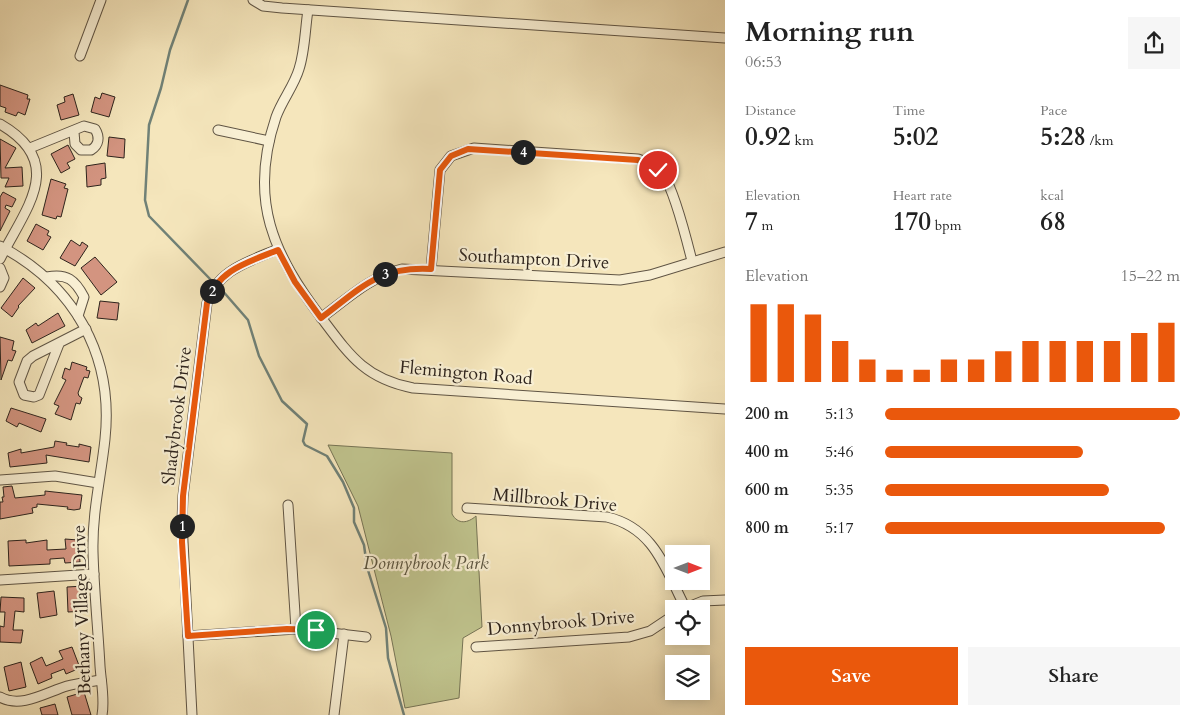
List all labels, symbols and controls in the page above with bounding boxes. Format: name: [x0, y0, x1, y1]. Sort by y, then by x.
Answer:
text: Morning run: [745, 13, 914, 51]
button: share: [1128, 17, 1180, 69]
text: 06:53: [745, 51, 782, 73]
text: Distance: [745, 101, 796, 120]
text: Time: [893, 101, 925, 120]
text: Pace: [1040, 101, 1067, 120]
text: 0.92: [745, 120, 791, 154]
text: 5:02: [893, 120, 938, 154]
text: 5:28: [1040, 120, 1086, 154]
text: km: [791, 131, 814, 150]
text: /km: [1086, 131, 1114, 150]
pin: 4: [510, 140, 536, 164]
text: 4: [520, 143, 527, 162]
pin: [637, 149, 679, 191]
icon: check: [644, 156, 672, 184]
text: Elevation: [745, 186, 801, 205]
text: Heart rate: [893, 186, 952, 205]
text: kcal: [1040, 186, 1064, 205]
text: 7: [745, 205, 758, 239]
text: 170: [893, 205, 931, 239]
text: 68: [1040, 205, 1066, 239]
text: m: [758, 216, 773, 235]
text: bpm: [931, 216, 962, 235]
street label: Southampton Drive: [458, 243, 610, 275]
pin: 3: [372, 262, 398, 286]
text: 3: [382, 265, 389, 284]
text: Elevation: [745, 265, 809, 287]
text: 15–22 m: [1121, 265, 1180, 287]
pin: 2: [200, 278, 224, 304]
text: 2: [209, 282, 216, 301]
street label: Shadybrook Drive: [156, 345, 198, 487]
street label: Flemington Road: [398, 355, 534, 391]
text: 200 m: [745, 403, 789, 425]
text: 5:13: [825, 403, 854, 425]
text: 400 m: [745, 441, 789, 463]
text: 5:46: [825, 441, 854, 463]
text: 600 m: [745, 479, 789, 501]
text: 5:35: [825, 479, 854, 501]
street label: Millbrook Drive: [492, 482, 618, 518]
pin: 1: [170, 514, 194, 538]
text: 1: [179, 517, 186, 536]
text: 800 m: [745, 517, 789, 539]
text: 5:17: [825, 517, 854, 539]
street label: Bethany Village Drive: [67, 525, 97, 695]
north arrow: [665, 545, 710, 590]
map controls: [665, 545, 710, 700]
park label: Donnybrook Park: [363, 551, 489, 576]
button: locate: [665, 600, 710, 645]
street label: Donnybrook Drive: [486, 604, 636, 642]
pin: [295, 609, 337, 651]
icon: arrive: [302, 616, 330, 644]
button: Save: [745, 647, 958, 705]
button: Share: [968, 647, 1180, 705]
button: layers: [665, 655, 710, 700]

